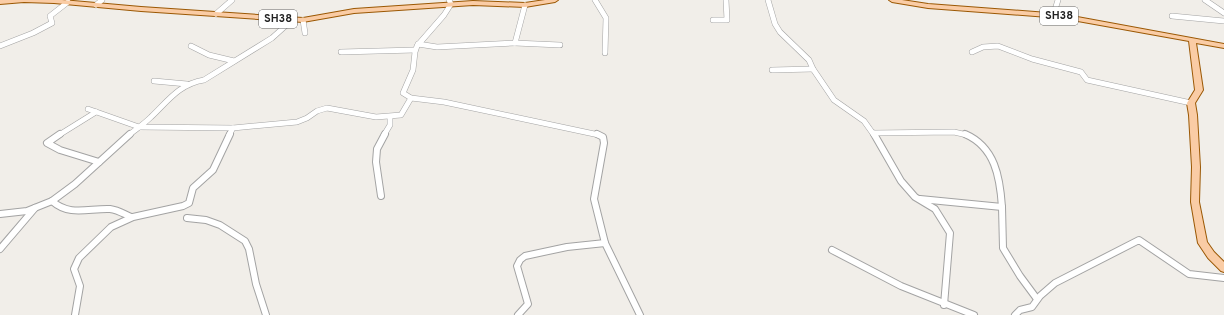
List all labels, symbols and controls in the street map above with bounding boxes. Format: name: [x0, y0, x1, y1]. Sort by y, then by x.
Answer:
road number: SH38: [1040, 7, 1078, 25]
road number: SH38: [259, 10, 297, 28]

